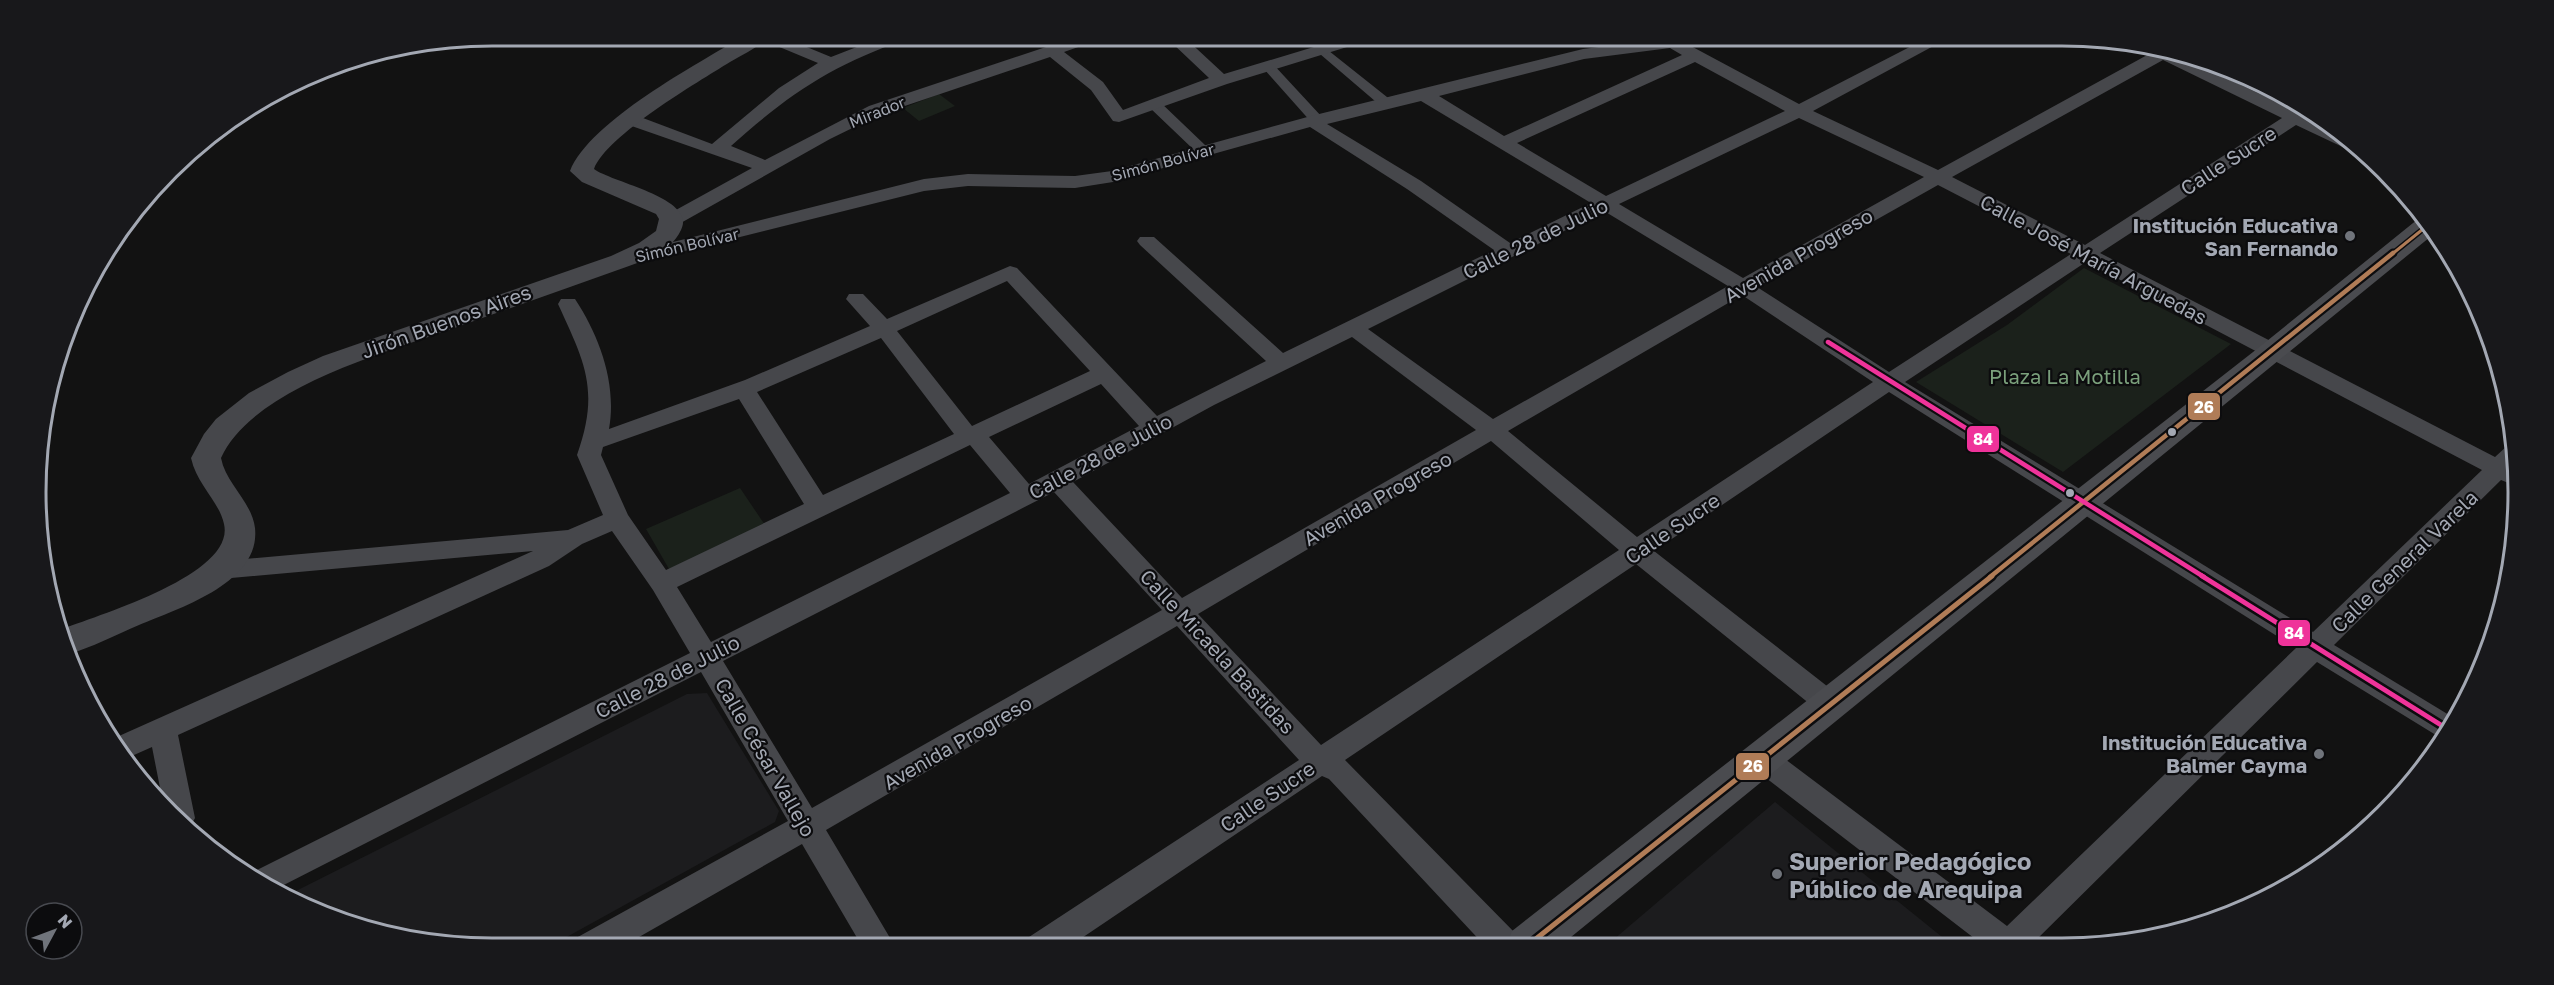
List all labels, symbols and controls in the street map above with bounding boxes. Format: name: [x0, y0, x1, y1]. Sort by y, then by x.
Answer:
street label: Mirador: [846, 92, 908, 132]
street label: Calle Sucre: [2176, 120, 2280, 200]
street label: Simón Bolívar: [1109, 139, 1217, 185]
street label: Calle José María Arguedas: [1976, 189, 2212, 329]
street label: Calle 28 de Julio: [1458, 192, 1612, 284]
street label: Avenida Progreso: [1719, 203, 1877, 307]
place label: Institución Educativa San Fernando: [2132, 213, 2338, 260]
street label: Simón Bolívar: [633, 223, 741, 267]
marker: Institución Educativa San Fernando: [2343, 229, 2357, 243]
street label: Jirón Buenos Aires: [358, 279, 534, 363]
park label: Plaza La Motilla: [1989, 364, 2141, 388]
line badge: 26: [2187, 392, 2221, 421]
text: 26: [2194, 397, 2214, 417]
street label: Calle 28 de Julio: [1024, 408, 1176, 504]
line badge: 84: [1966, 425, 2000, 453]
unlabelled marker: [2166, 426, 2178, 438]
text: 84: [1973, 429, 1993, 449]
street label: Avenida Progreso: [1298, 446, 1456, 550]
street label: Calle General Varela: [2326, 485, 2482, 637]
unlabelled marker: [2064, 487, 2076, 499]
street label: Calle Sucre: [1620, 488, 1724, 568]
street label: Calle Micaela Bastidas: [1136, 564, 1300, 738]
line badge: 84: [2277, 619, 2311, 647]
text: 84: [2284, 623, 2304, 643]
street label: Calle 28 de Julio: [591, 629, 743, 723]
street label: Calle César Vallejo: [711, 673, 821, 841]
street label: Avenida Progreso: [878, 690, 1036, 794]
place label: Institución Educativa Balmer Cayma: [2101, 730, 2307, 777]
marker: Institución Educativa Balmer Cayma: [2312, 747, 2326, 761]
line badge: 26: [1735, 752, 1770, 781]
street label: Calle Sucre: [1215, 756, 1319, 836]
text: 26: [1743, 756, 1763, 776]
place label: Superior Pedagógico Público de Arequipa: [1789, 846, 2031, 903]
marker: Superior Pedagógico Público de Arequipa: [1770, 867, 1784, 881]
north arrow: [24, 901, 84, 961]
text: N: [54, 910, 77, 932]

